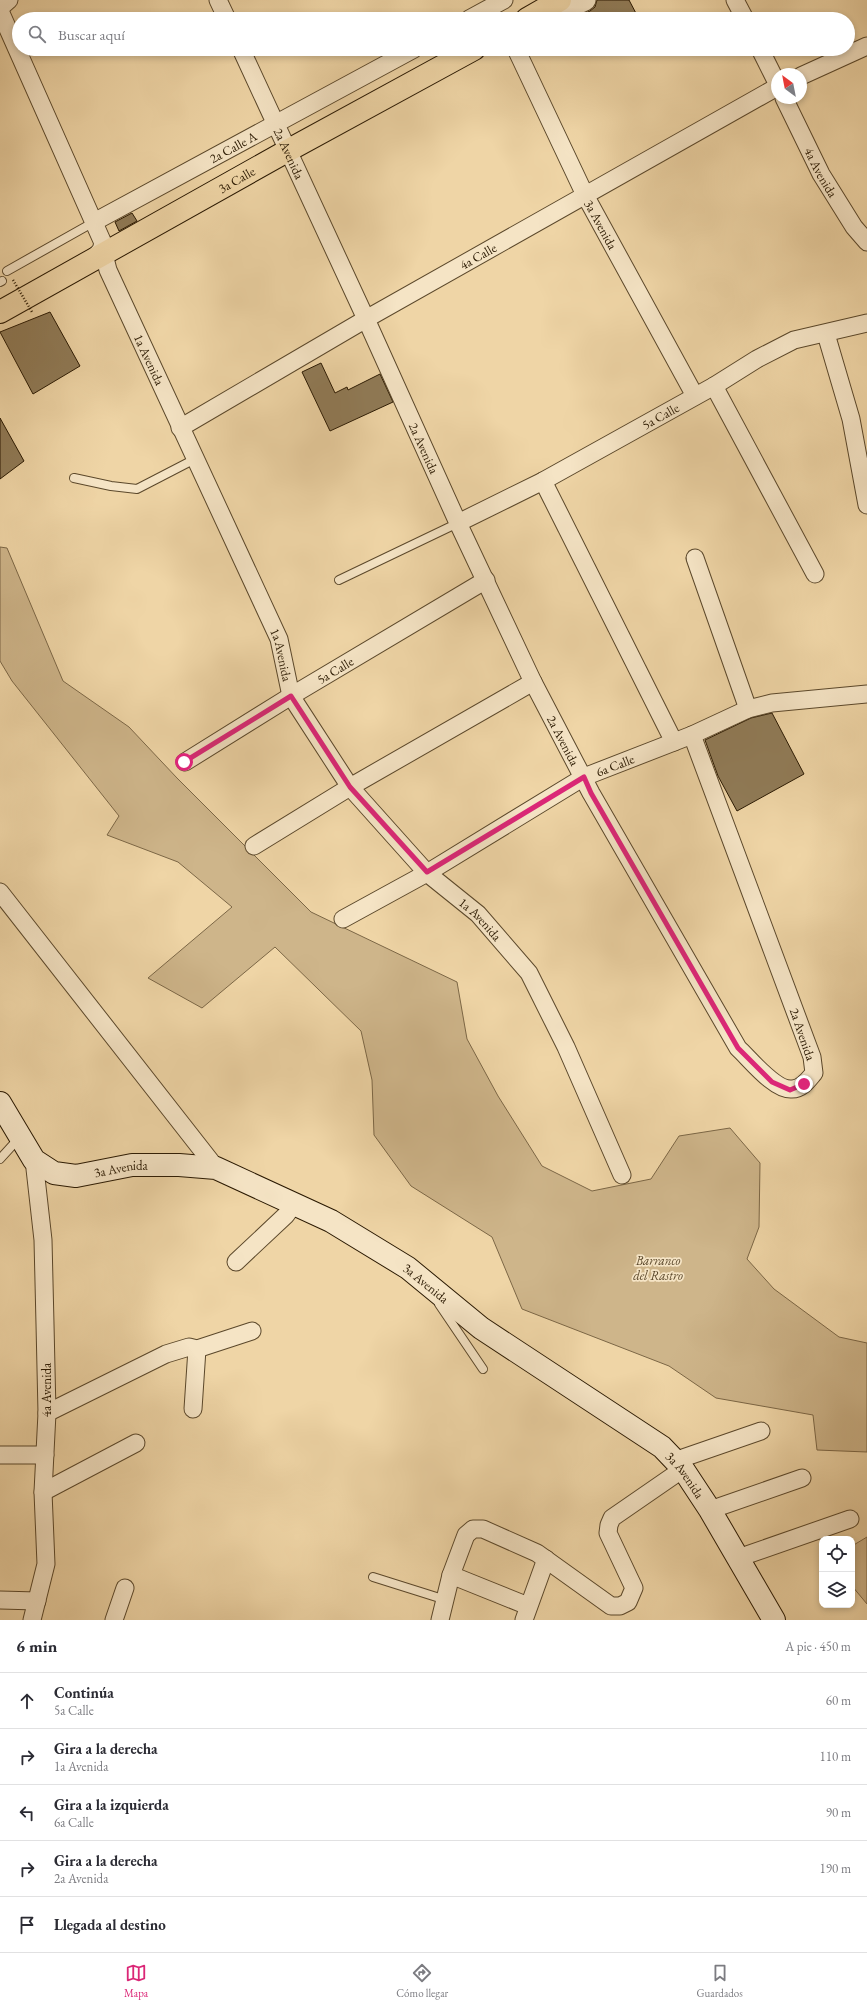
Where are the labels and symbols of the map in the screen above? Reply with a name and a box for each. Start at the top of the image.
north arrow [771,68,807,104]
street label: 2a Avenida [270,125,308,183]
street label: 2a Calle A [207,127,261,167]
street label: 4a Avenida [800,145,842,201]
street label: 3a Calle [215,163,258,197]
street label: 3a Avenida [580,197,622,253]
street label: 4a Calle [457,239,500,273]
street label: 1a Avenida [130,331,168,389]
street label: 5a Calle [639,399,682,433]
street label: 2a Avenida [405,420,443,477]
street label: 1a Avenida [266,625,296,684]
street label: 5a Calle [314,653,357,688]
street label: 2a Avenida [543,713,584,769]
street label: 6a Calle [594,750,637,781]
route start [175,753,193,771]
street label: 1a Avenida [455,894,506,945]
street label: 2a Avenida [786,1006,820,1063]
route end [795,1075,813,1093]
street label: 3a Avenida [92,1157,149,1181]
park label: Barranco del Rastro [633,1252,683,1284]
street label: 3a Avenida [400,1259,453,1308]
street label: 4a Avenida [38,1362,55,1417]
street label: 3a Avenida [662,1448,708,1502]

